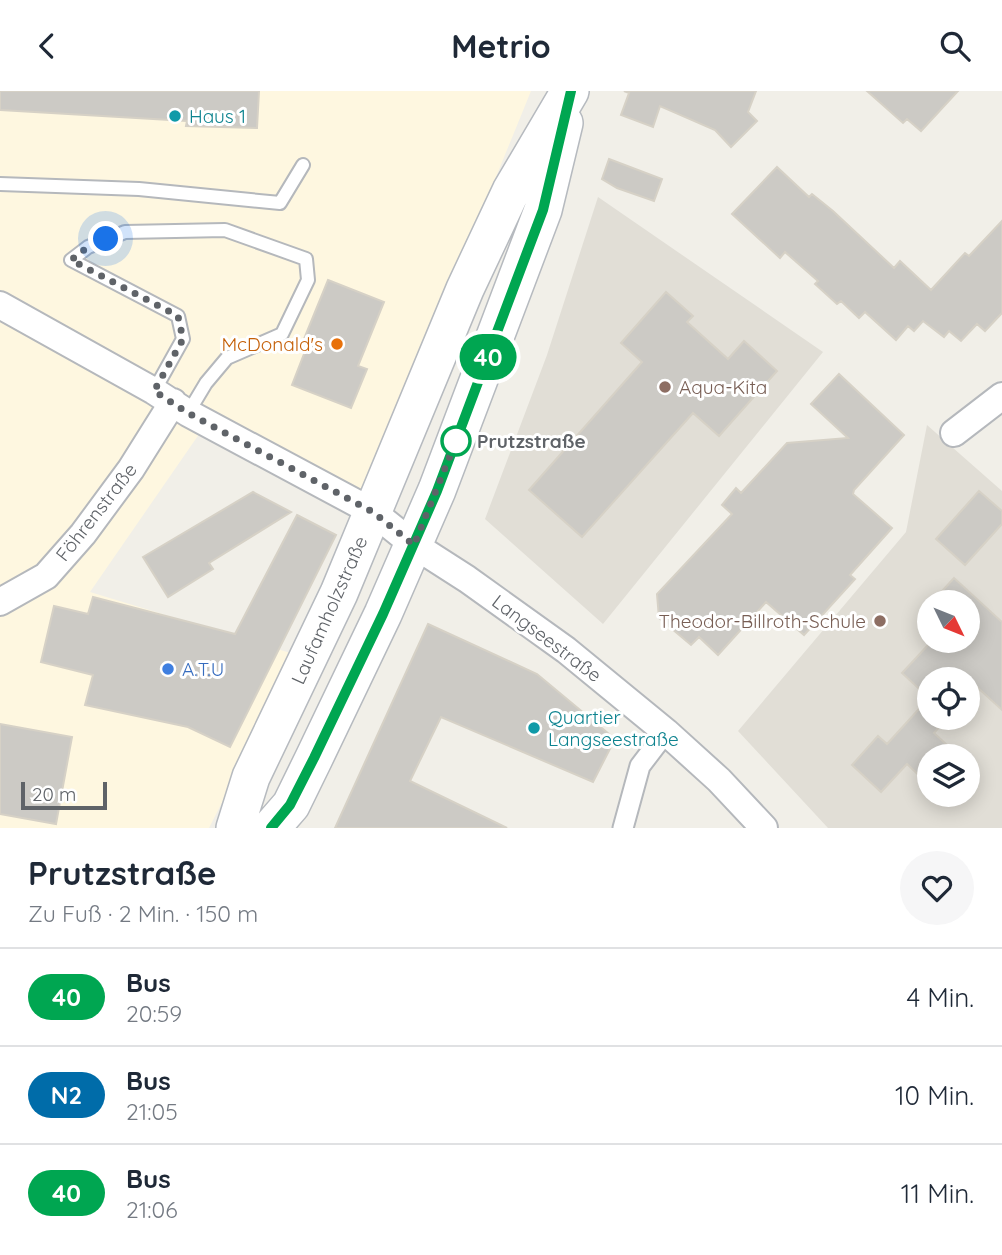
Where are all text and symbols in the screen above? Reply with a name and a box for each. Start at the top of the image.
text: Metrio [451,26,551,66]
icon: back [28,27,66,65]
icon: search [936,27,974,65]
place label: Haus 1 [189,104,246,128]
marker: Haus 1 [167,108,183,124]
your location [88,221,123,256]
place label: McDonald's [221,332,323,356]
line badge: 40 [456,334,520,380]
marker: McDonald's [329,336,345,352]
text: 40 [474,342,502,372]
place label: Aqua-Kita [679,375,767,399]
marker: Aqua-Kita [657,379,673,395]
marker: Prutzstraße [441,426,471,456]
place label: Prutzstraße [477,429,586,453]
street label: Föhrenstraße [50,458,142,566]
street label: Laufamholzstraße [286,532,372,688]
street label: Langseestraße [488,589,606,687]
north arrow [917,590,980,653]
map controls [917,590,980,807]
place label: Theodor-Billroth-Schule [659,609,866,633]
marker: Theodor-Billroth-Schule [872,613,888,629]
place label: A.T.U [182,657,224,681]
marker: A.T.U [160,661,176,677]
button: locate [917,667,980,730]
place label: Quartier Langseestraße [548,705,679,751]
marker: Quartier Langseestraße [526,720,542,736]
button: layers [917,744,980,807]
scale bar [21,779,107,811]
text: 20 m [32,782,76,806]
button: heart [900,851,974,925]
text: Prutzstraße [28,852,217,893]
text: Zu Fuß · 2 Min. · 150 m [28,899,258,928]
text: Bus [126,966,171,999]
text: 4 Min. [906,981,974,1014]
text: 40 [52,982,81,1012]
text: 20:59 [126,999,182,1028]
text: Bus [126,1064,171,1097]
text: 10 Min. [895,1079,974,1112]
text: N2 [51,1080,82,1110]
text: 21:05 [126,1097,178,1126]
text: Bus [126,1162,171,1195]
text: 11 Min. [901,1177,974,1210]
text: 40 [52,1178,81,1208]
text: 21:06 [126,1195,178,1224]

